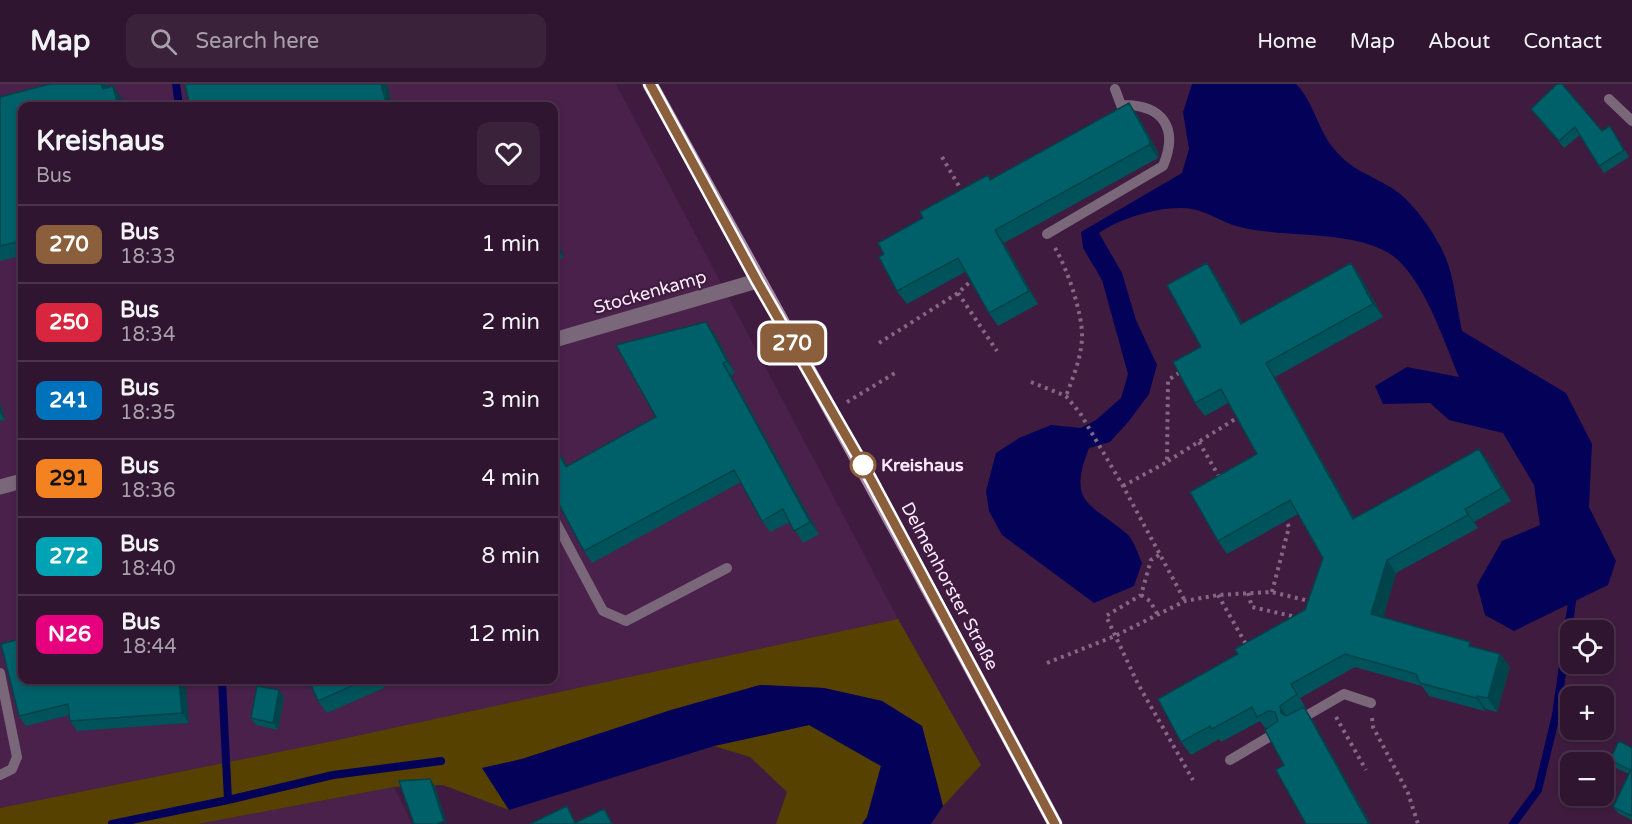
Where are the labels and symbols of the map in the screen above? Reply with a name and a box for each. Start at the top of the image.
street label: Stockenkamp [591,265,709,319]
line badge: 270 [758,324,826,362]
marker: Kreishaus [850,452,876,478]
place label: Kreishaus [881,454,964,476]
street label: Delmenhorster Straße [896,498,1004,674]

